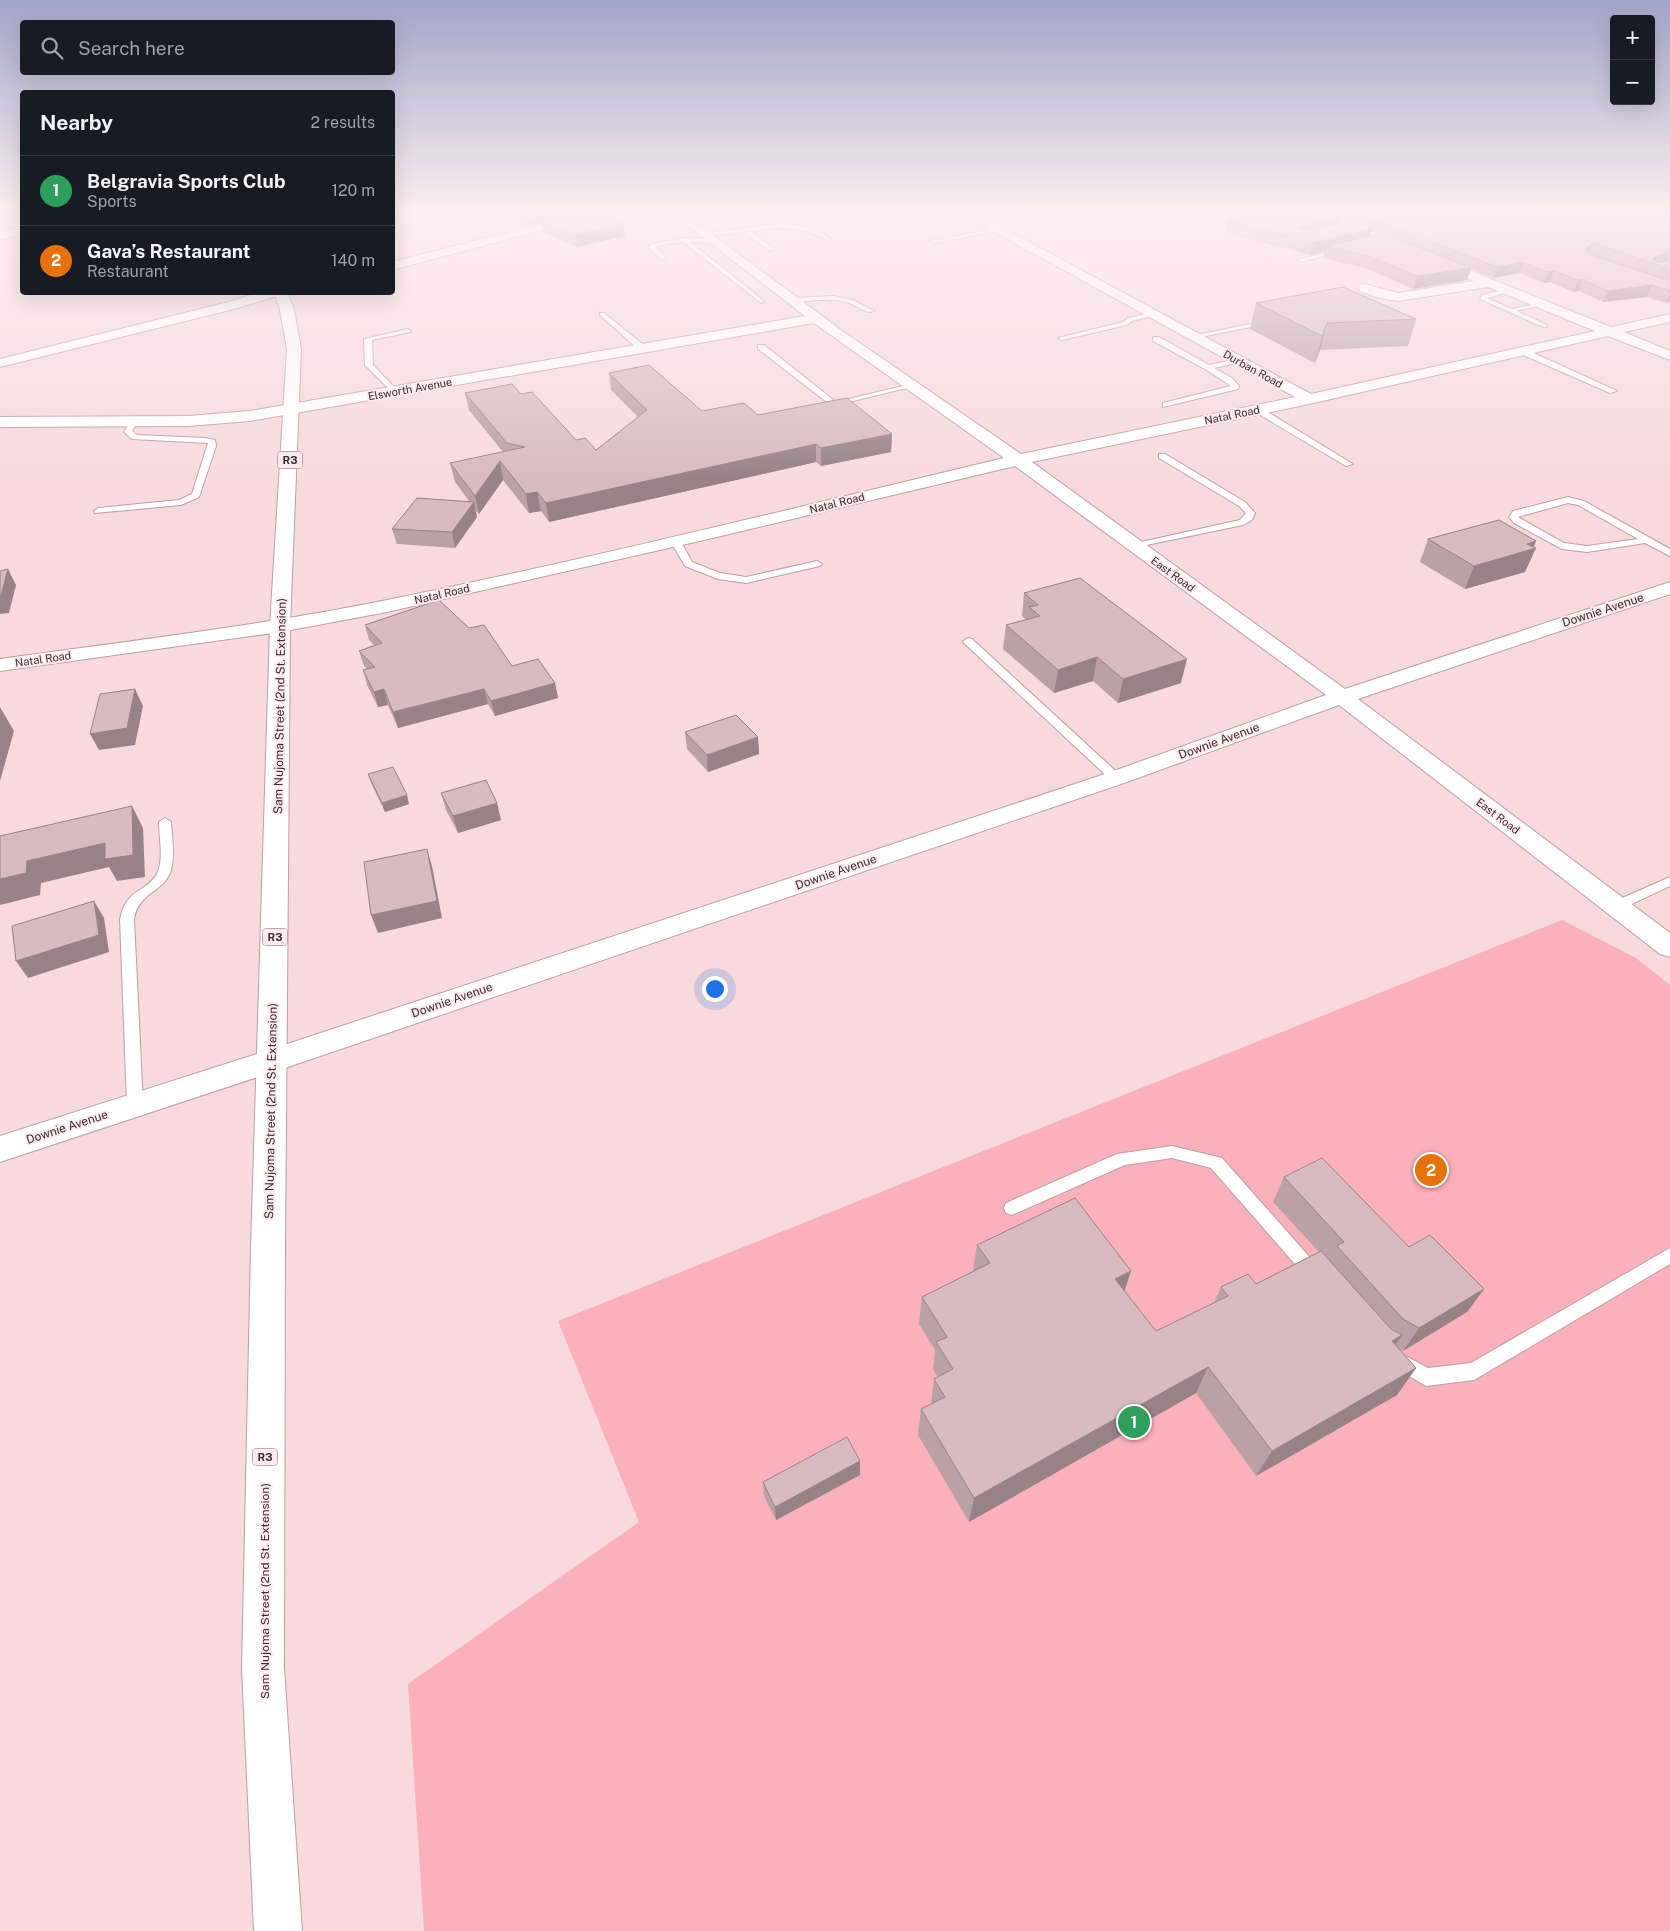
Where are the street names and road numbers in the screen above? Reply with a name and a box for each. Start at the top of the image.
street label: Durban Road [1221,348,1285,390]
street label: Elsworth Avenue [367,376,453,402]
street label: Natal Road [1203,403,1261,427]
road number: R3 [278,452,302,468]
street label: Natal Road [808,490,866,516]
street label: East Road [1149,554,1197,594]
street label: Natal Road [413,582,471,606]
street label: Downie Avenue [1560,590,1646,630]
street label: Sam Nujoma Street (2nd St. Extension) [271,598,289,814]
street label: Natal Road [14,649,72,669]
street label: Downie Avenue [1177,720,1262,762]
street label: East Road [1474,796,1522,836]
street label: Downie Avenue [793,851,879,892]
road number: R3 [262,929,288,946]
street label: Downie Avenue [409,979,495,1020]
street label: Sam Nujoma Street (2nd St. Extension) [262,1003,280,1219]
street label: Downie Avenue [24,1107,110,1147]
road number: R3 [252,1448,278,1465]
street label: Sam Nujoma Street (2nd St. Extension) [258,1483,272,1699]

